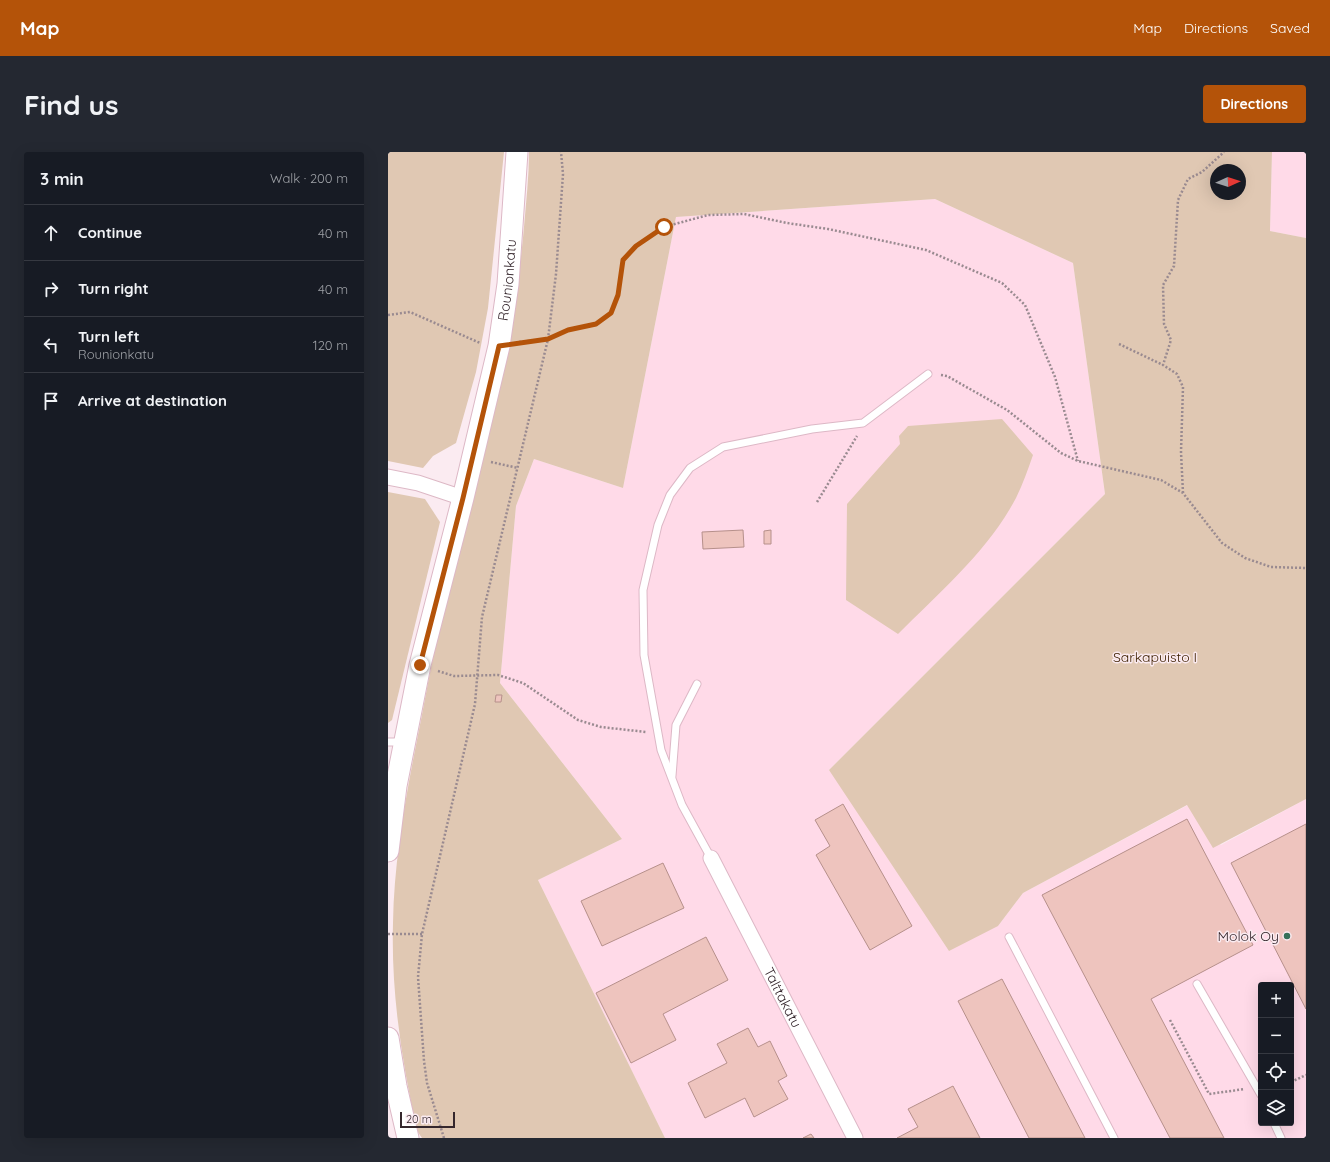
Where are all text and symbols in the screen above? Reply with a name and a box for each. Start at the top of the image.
text: Map [20,16,59,40]
text: Map [1133,19,1162,37]
text: Directions [1184,19,1248,37]
text: Saved [1270,19,1310,37]
button: Directions [1203,85,1306,123]
text: Find us [24,87,118,122]
north arrow [1210,164,1246,200]
text: 3 min [40,168,84,189]
text: Walk · 200 m [270,170,348,186]
route start [655,218,673,236]
icon: ahead [40,222,62,244]
text: Continue [78,223,142,242]
text: 40 m [318,225,348,241]
street label: Rounionkatu [494,239,520,322]
icon: right [40,278,62,300]
text: Turn right [78,279,149,298]
text: 40 m [318,281,348,297]
text: Turn left [78,327,140,346]
icon: left [40,334,62,356]
text: 120 m [313,337,348,353]
text: Rounionkatu [78,346,154,362]
icon: arrive [40,390,62,412]
text: Arrive at destination [78,391,227,410]
park label: Sarkapuisto I [1113,648,1197,666]
route end [411,656,429,674]
place label: Molok Oy [1217,927,1279,945]
marker: Molok Oy [1282,931,1292,941]
street label: Talttakatu [760,964,806,1031]
map controls [1258,982,1294,1126]
button: + [1258,982,1294,1018]
button: − [1258,1018,1294,1054]
button: locate [1258,1054,1294,1090]
button: layers [1258,1090,1294,1126]
scale bar [400,1110,455,1129]
text: 20 m [406,1112,432,1126]

